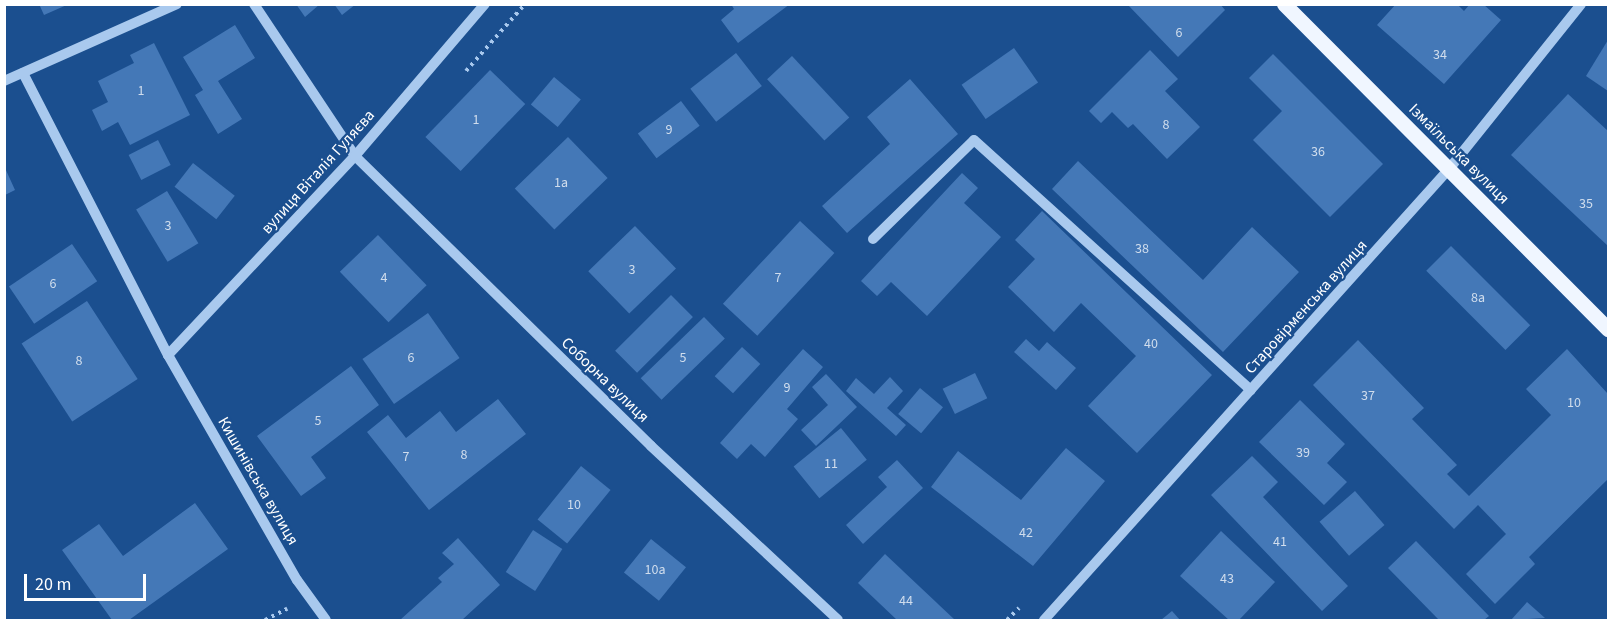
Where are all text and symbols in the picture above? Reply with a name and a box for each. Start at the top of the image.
house number: 6 [1176,25,1182,41]
house number: 34 [1433,47,1447,63]
house number: 1 [138,83,144,99]
street label: Ізмаїльська вулиця [1405,100,1513,208]
street label: вулиця Віталія Гуляєва [257,106,379,238]
house number: 1 [473,112,479,128]
house number: 8 [1163,117,1169,133]
house number: 9 [666,122,672,138]
house number: 36 [1311,144,1325,160]
house number: 1а [554,175,568,191]
house number: 35 [1579,196,1593,212]
house number: 3 [165,218,171,234]
street label: Старовірменська вулиця [1241,236,1371,378]
house number: 38 [1135,241,1149,257]
house number: 3 [629,262,635,278]
house number: 4 [381,270,387,286]
house number: 7 [775,270,781,286]
house number: 6 [50,276,56,292]
house number: 8а [1471,290,1485,306]
street label: Соборна вулиця [557,333,653,427]
house number: 40 [1144,336,1158,352]
house number: 6 [408,350,414,366]
house number: 5 [680,350,686,366]
house number: 8 [76,353,82,369]
house number: 9 [784,380,790,396]
house number: 37 [1361,388,1375,404]
house number: 10 [1567,395,1581,411]
house number: 5 [315,413,321,429]
street label: Кишинівська вулиця [214,414,302,548]
house number: 39 [1296,445,1310,461]
house number: 8 [461,447,467,463]
house number: 7 [403,449,409,465]
house number: 11 [824,456,838,472]
house number: 10 [567,497,581,513]
house number: 42 [1019,525,1033,541]
house number: 41 [1273,534,1287,550]
scale bar [27,562,148,600]
house number: 10а [645,562,665,578]
house number: 43 [1220,571,1234,587]
text: 20 m [35,572,71,597]
house number: 44 [899,593,913,609]

